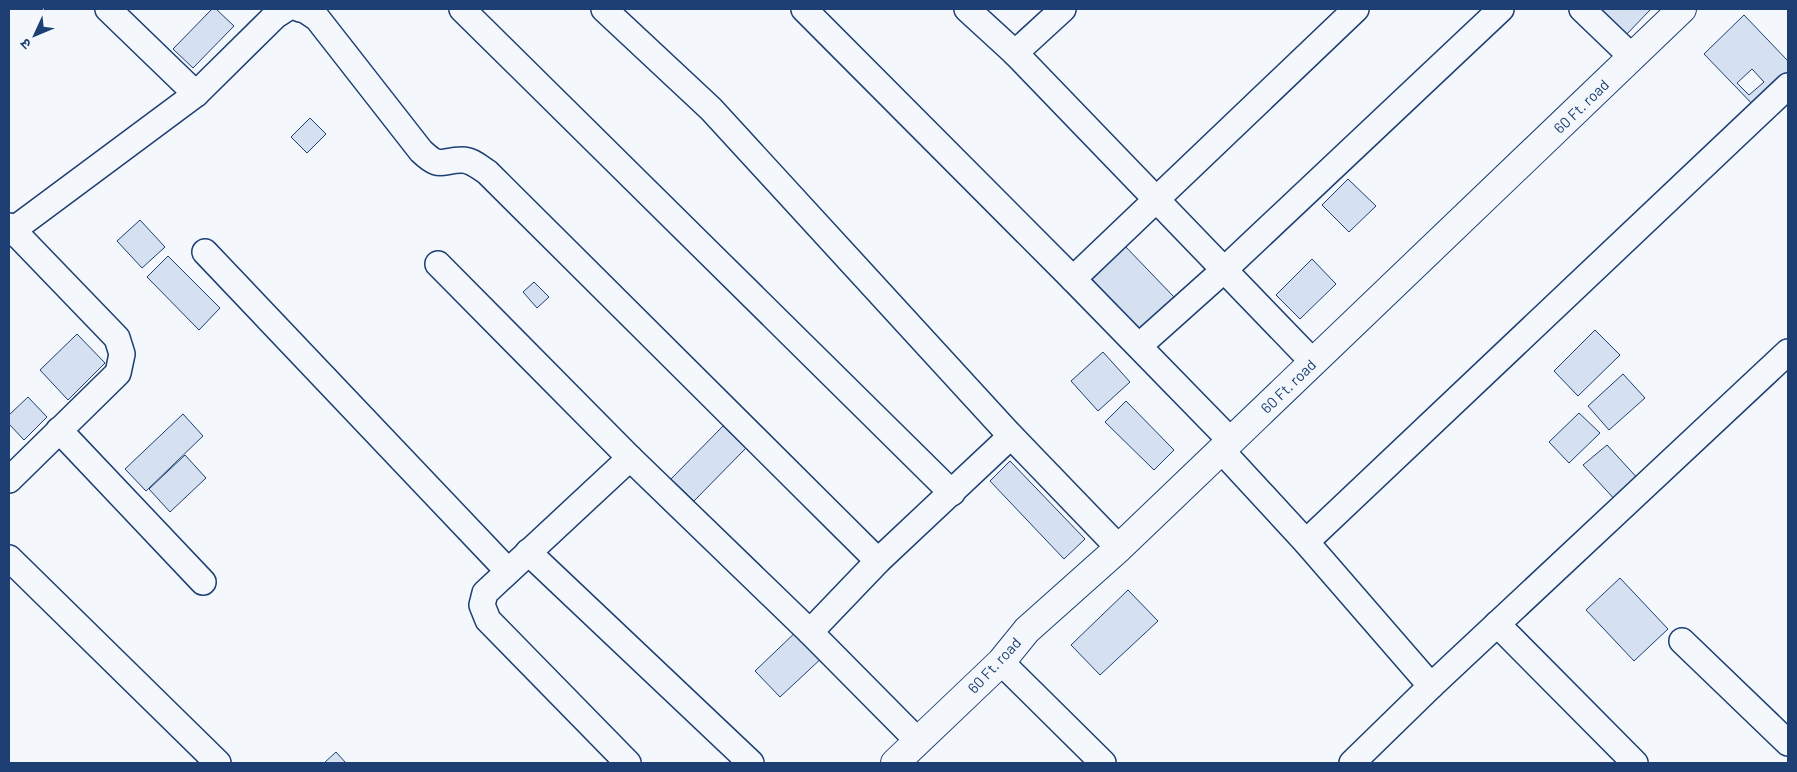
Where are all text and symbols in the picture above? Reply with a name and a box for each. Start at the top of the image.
north arrow [10,10,60,60]
text: उ [16,35,34,53]
street label: 60 Ft. road [1550,75,1612,137]
street label: 60 Ft. road [1257,355,1319,417]
street label: 60 Ft. road [964,633,1024,697]

